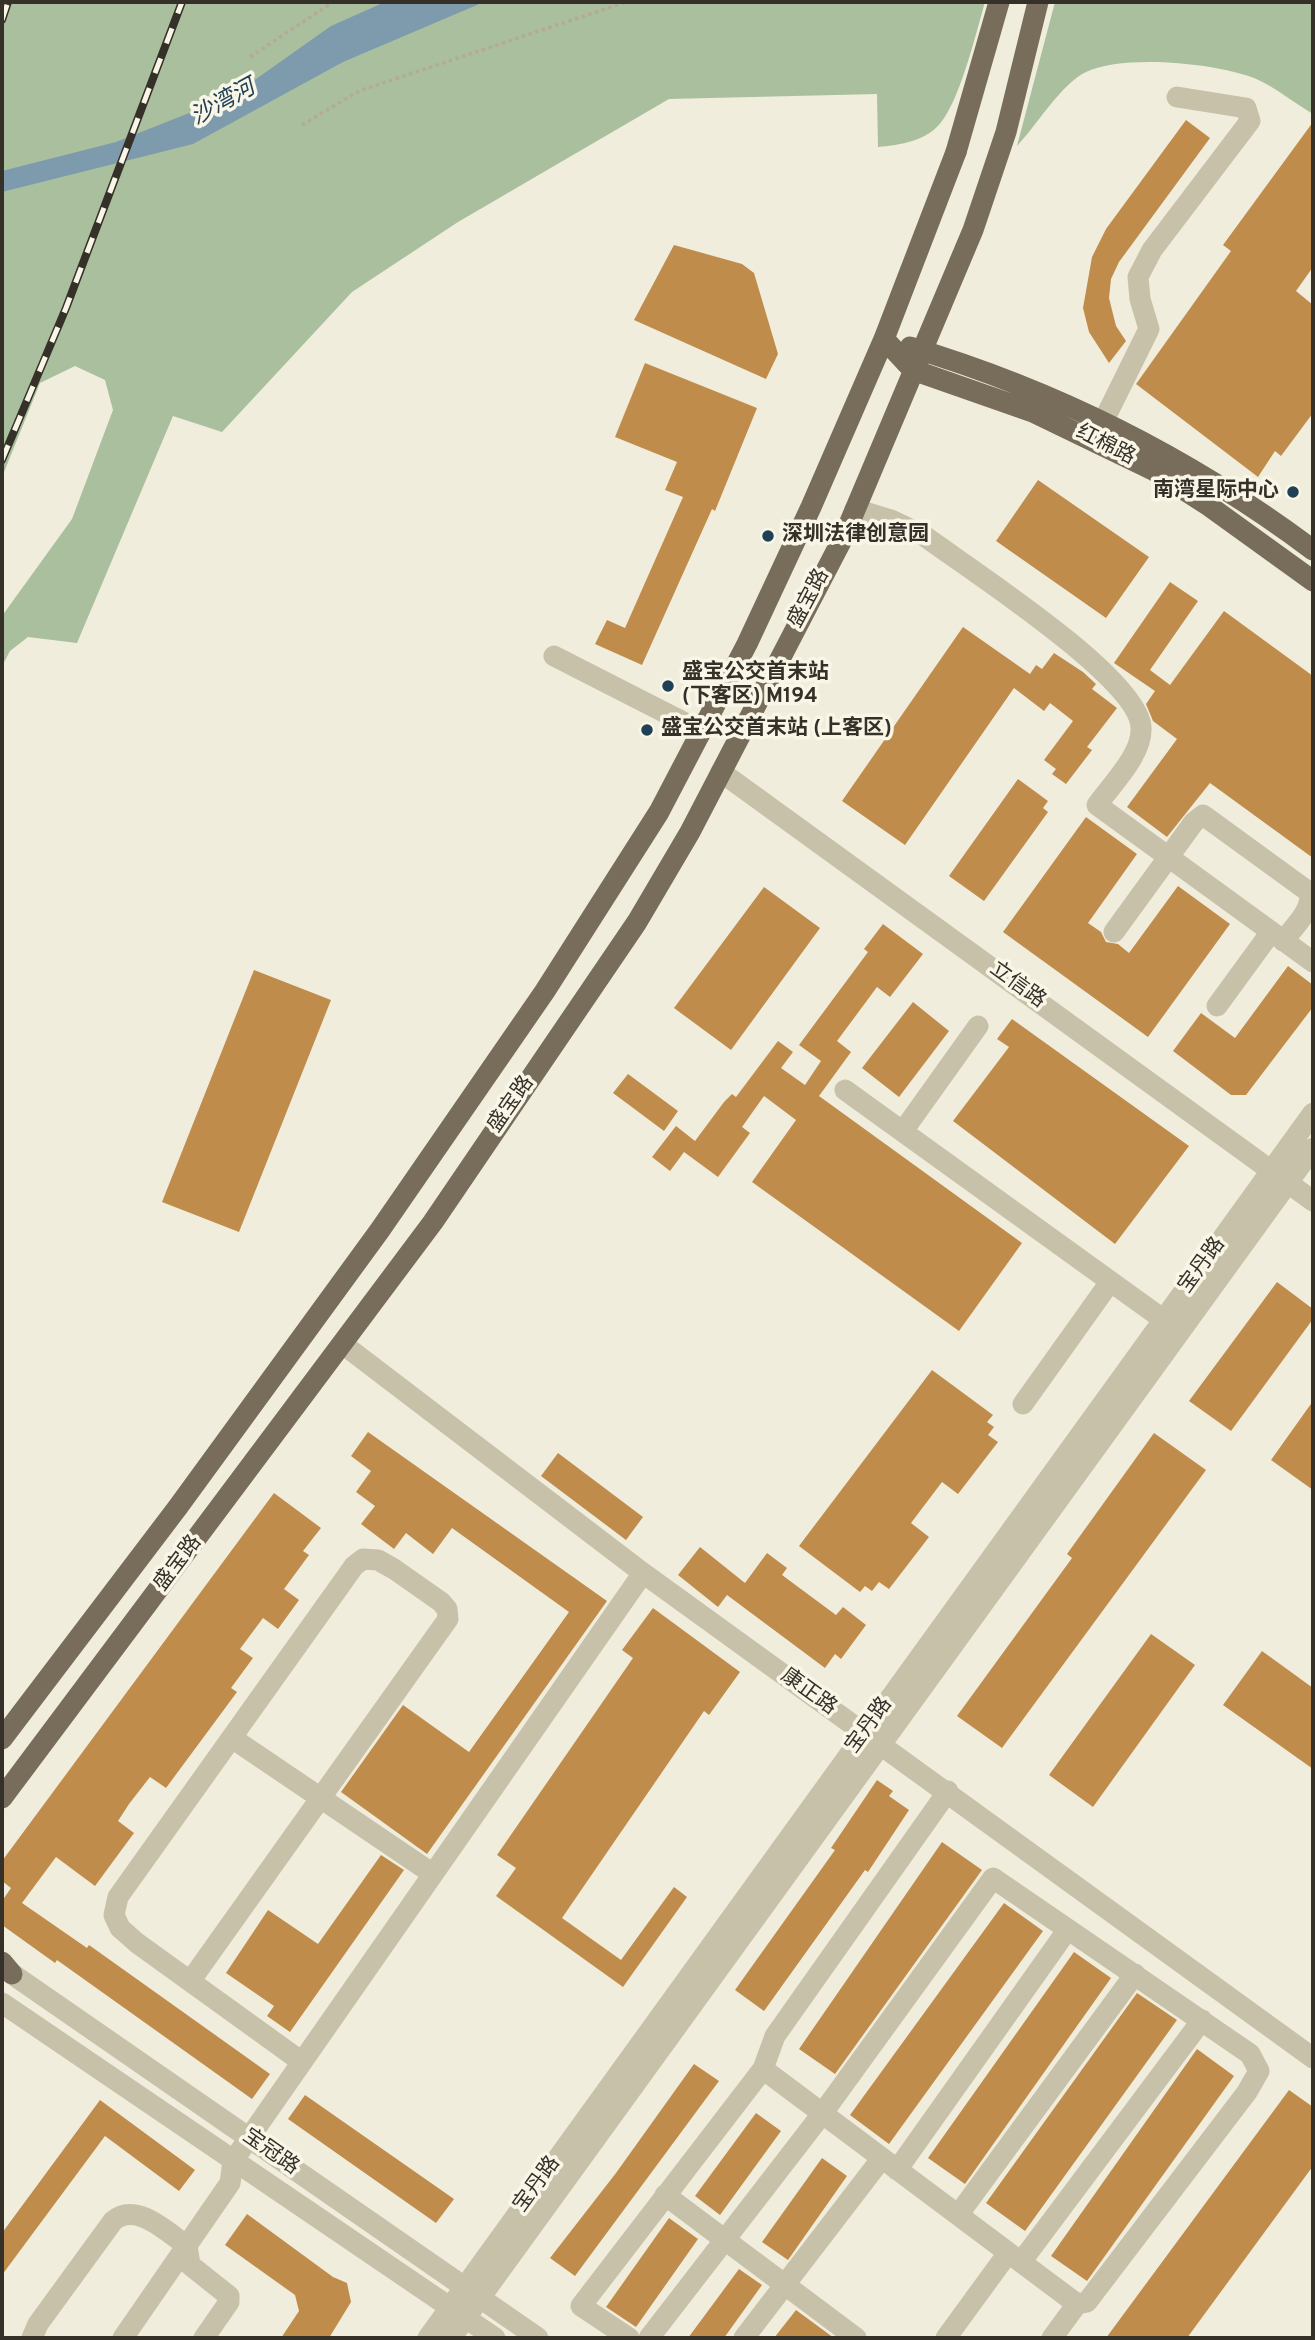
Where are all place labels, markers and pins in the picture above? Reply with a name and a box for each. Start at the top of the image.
place label: 南湾星际中心 [1153,479,1279,505]
marker: 南湾星际中心 [1285,484,1301,500]
place label: 深圳法律创意园 [782,523,929,549]
marker: 深圳法律创意园 [760,528,776,544]
place label: 盛宝公交首末站 (下客区) M194 [682,661,829,711]
marker: 盛宝公交首末站 (下客区) M194 [660,678,676,694]
place label: 盛宝公交首末站 (上客区) [661,717,892,743]
marker: 盛宝公交首末站 (上客区) [639,722,655,738]

